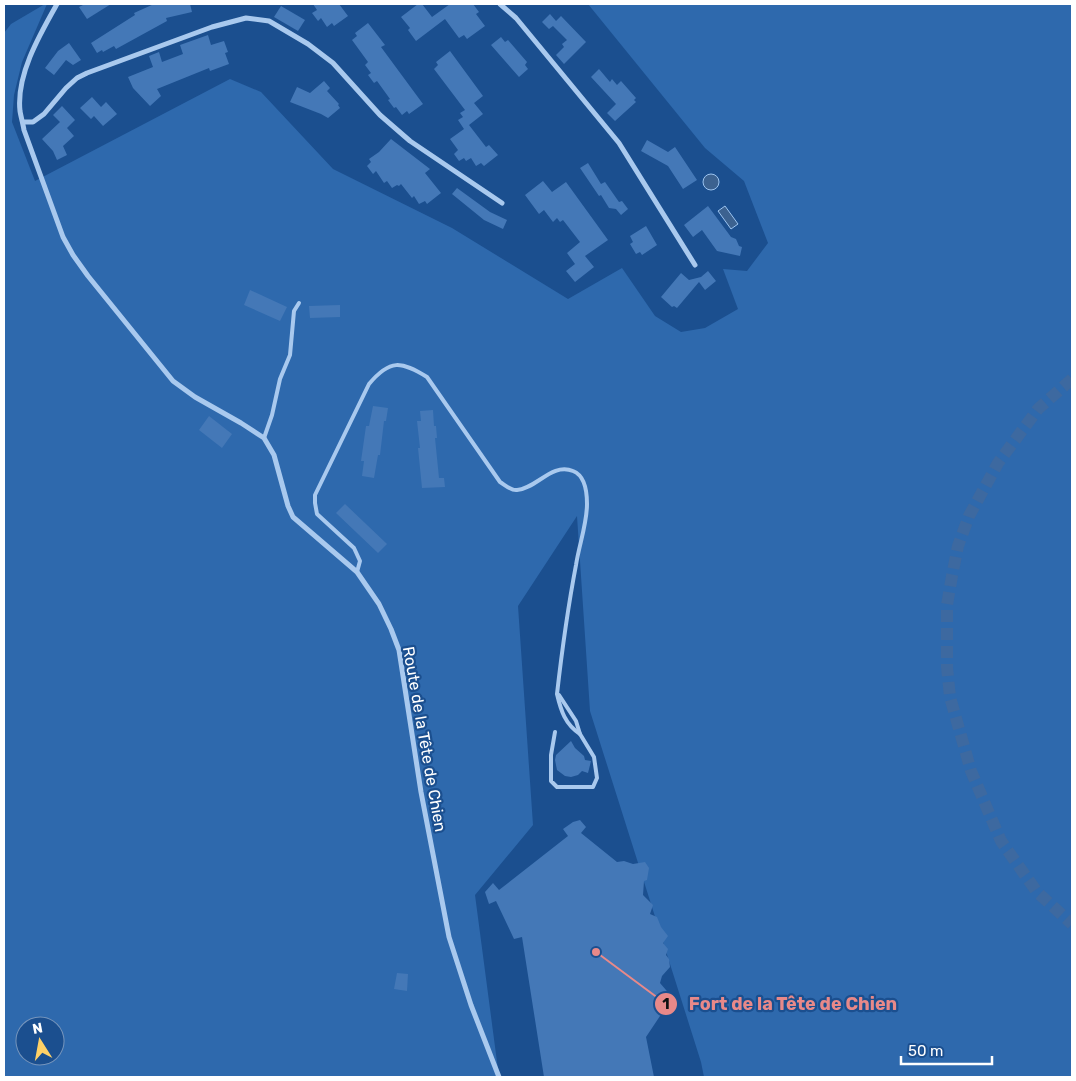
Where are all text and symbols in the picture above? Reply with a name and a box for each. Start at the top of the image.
street label: Route de la Tête de Chien [399,645,450,833]
callout: Fort de la Tête de Chien [654,987,907,1020]
text: Fort de la Tête de Chien [689,993,897,1015]
text: 1 [662,995,670,1013]
north arrow [15,1016,65,1066]
text: N [31,1019,44,1038]
scale bar [901,1034,992,1066]
text: 50 m [908,1042,943,1060]

